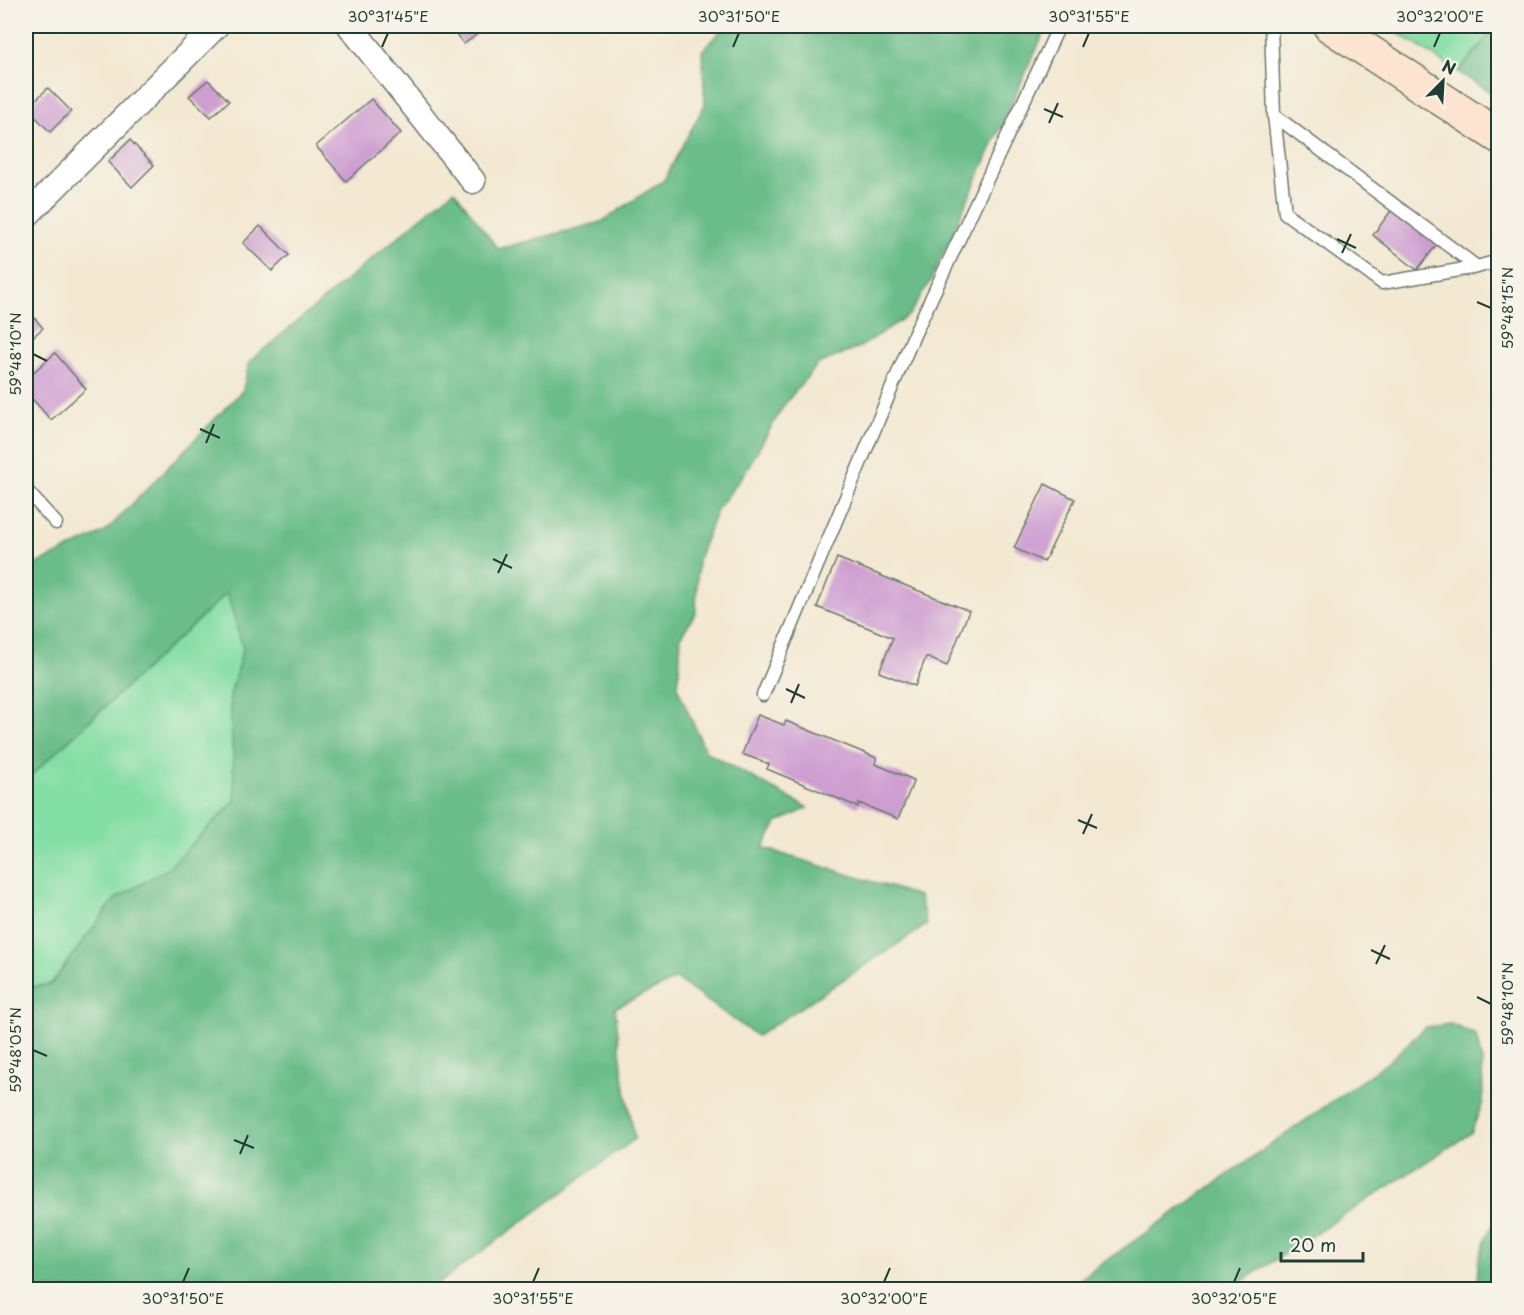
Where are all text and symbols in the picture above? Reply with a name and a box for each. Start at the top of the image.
text: 30°31'45"E [347,4,429,27]
text: 30°31'50"E [698,4,780,27]
text: 30°31'55"E [1048,4,1130,27]
text: 30°32'00"E [1396,4,1484,27]
north arrow [1413,51,1473,111]
text: N [1439,53,1460,80]
text: 59°48'15"N [1495,267,1518,349]
text: 59°48'10"N [3,312,26,396]
text: 59°48'10"N [1495,962,1518,1046]
text: 59°48'05"N [3,1007,26,1093]
scale bar [1281,1225,1364,1263]
text: 20 m [1290,1231,1336,1258]
text: 30°31'50"E [142,1286,224,1309]
text: 30°31'55"E [492,1286,574,1309]
text: 30°32'00"E [840,1286,928,1309]
text: 30°32'05"E [1191,1286,1277,1309]

